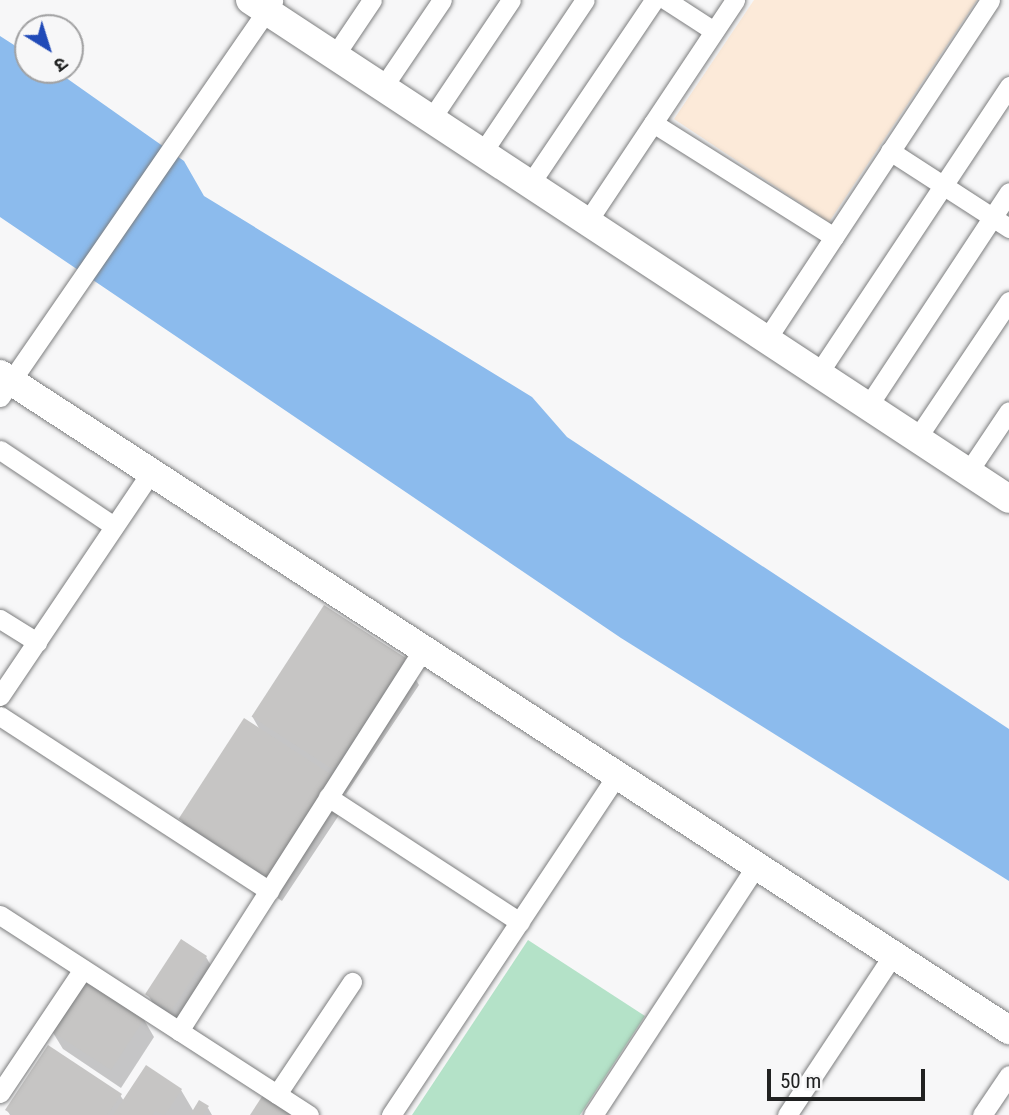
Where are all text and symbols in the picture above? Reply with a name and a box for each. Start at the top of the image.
north arrow [14,14,84,84]
text: उ [50,52,72,77]
scale bar [771,1056,928,1100]
text: 50 m [780,1069,821,1093]

